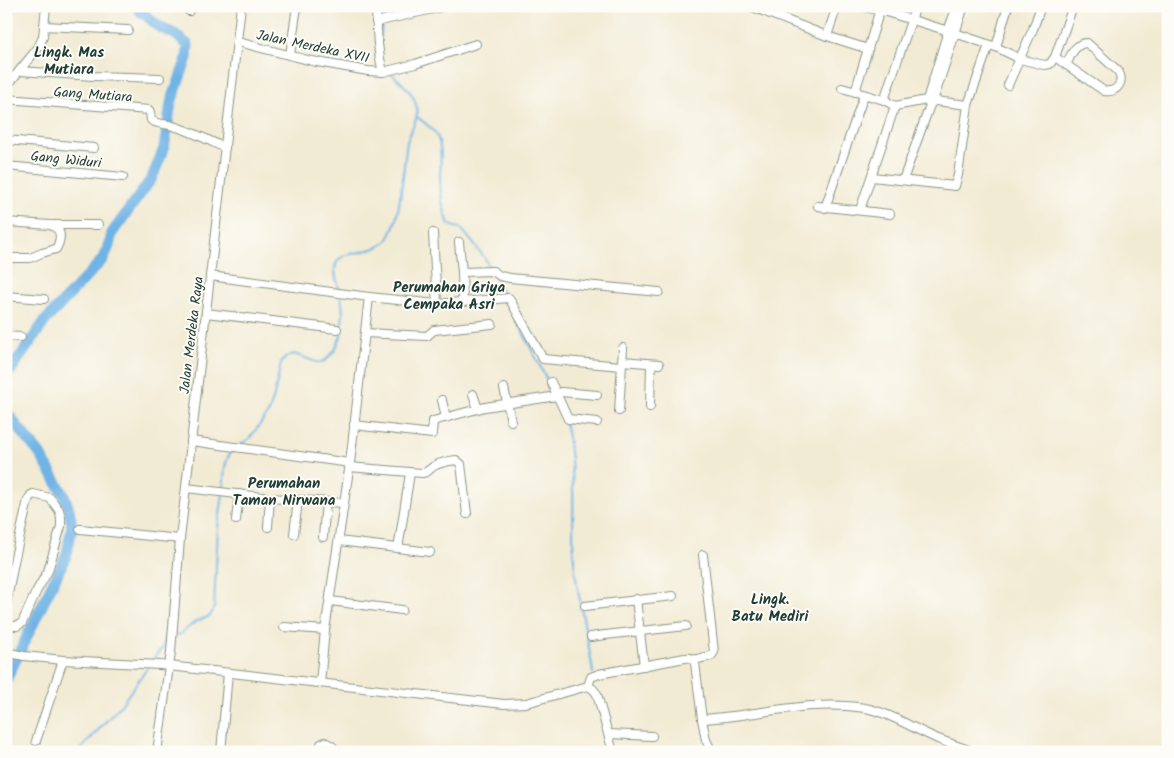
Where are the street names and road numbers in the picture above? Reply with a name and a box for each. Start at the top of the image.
street label: Jalan Merdeka XVII [254,24,371,70]
street label: Gang Mutiara [53,81,133,109]
street label: Gang Widuri [30,145,103,175]
street label: Jalan Merdeka Raya [174,275,210,395]

